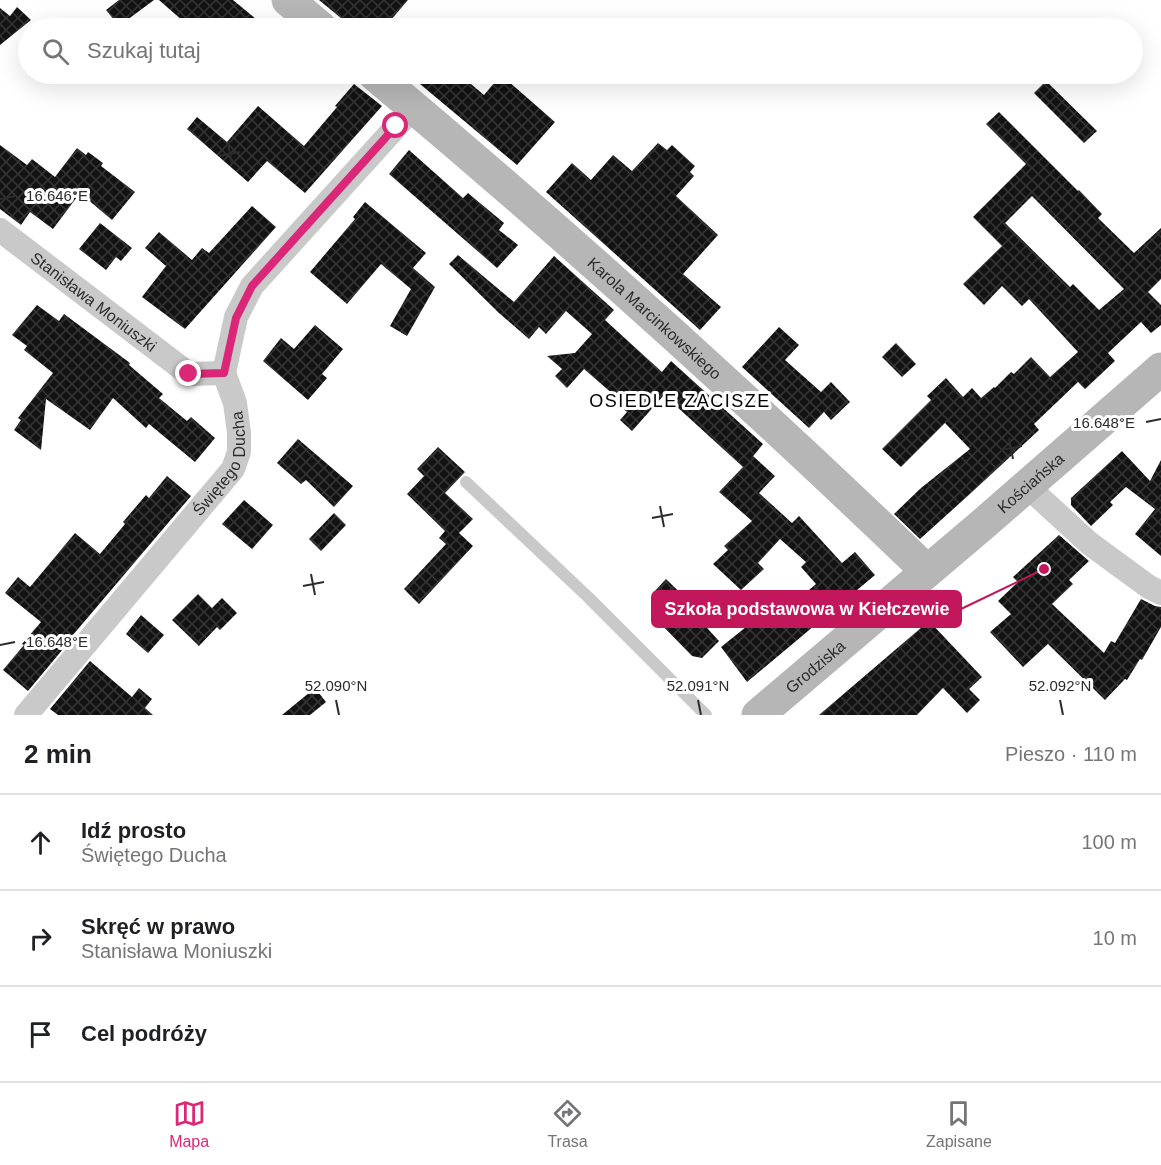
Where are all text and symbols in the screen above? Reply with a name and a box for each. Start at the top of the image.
search box [18,18,1143,84]
icon: search [39,35,72,68]
text: Szukaj tutaj [87,38,201,63]
route start [382,112,408,138]
text: 16.646°E [26,187,88,204]
street label: Stanisława Moniuszki [28,248,160,355]
street label: Karola Marcinkowskiego [585,254,725,382]
route end [175,360,201,386]
district label: OSIEDLE ZACISZE [589,391,771,411]
street label: Świętego Ducha [189,410,248,519]
text: 16.648°E [1073,414,1135,431]
street label: Kościańska [994,449,1067,516]
callout: Szkoła podstawowa w Kiełczewie [652,591,961,627]
text: Szkoła podstawowa w Kiełczewie [664,599,950,619]
text: 16.648°E [26,633,88,650]
street label: Grodziska [782,637,848,696]
text: 52.090°N [305,677,367,694]
text: 52.091°N [667,677,729,694]
text: 52.092°N [1029,677,1091,694]
text: 2 min [24,739,92,769]
text: Pieszo · 110 m [1005,743,1137,765]
text: Idź prosto [81,818,186,843]
icon: ahead [24,826,57,859]
text: 100 m [1081,831,1137,853]
text: Świętego Ducha [81,844,227,866]
text: Skręć w prawo [81,914,235,939]
icon: right [24,922,57,955]
text: 10 m [1093,927,1137,949]
text: Stanisława Moniuszki [81,940,272,962]
icon: arrive [24,1018,57,1051]
text: Cel podróży [81,1021,207,1046]
tab: Mapa [169,1097,209,1151]
tab: Trasa [547,1097,588,1151]
tab: Zapisane [926,1097,992,1151]

